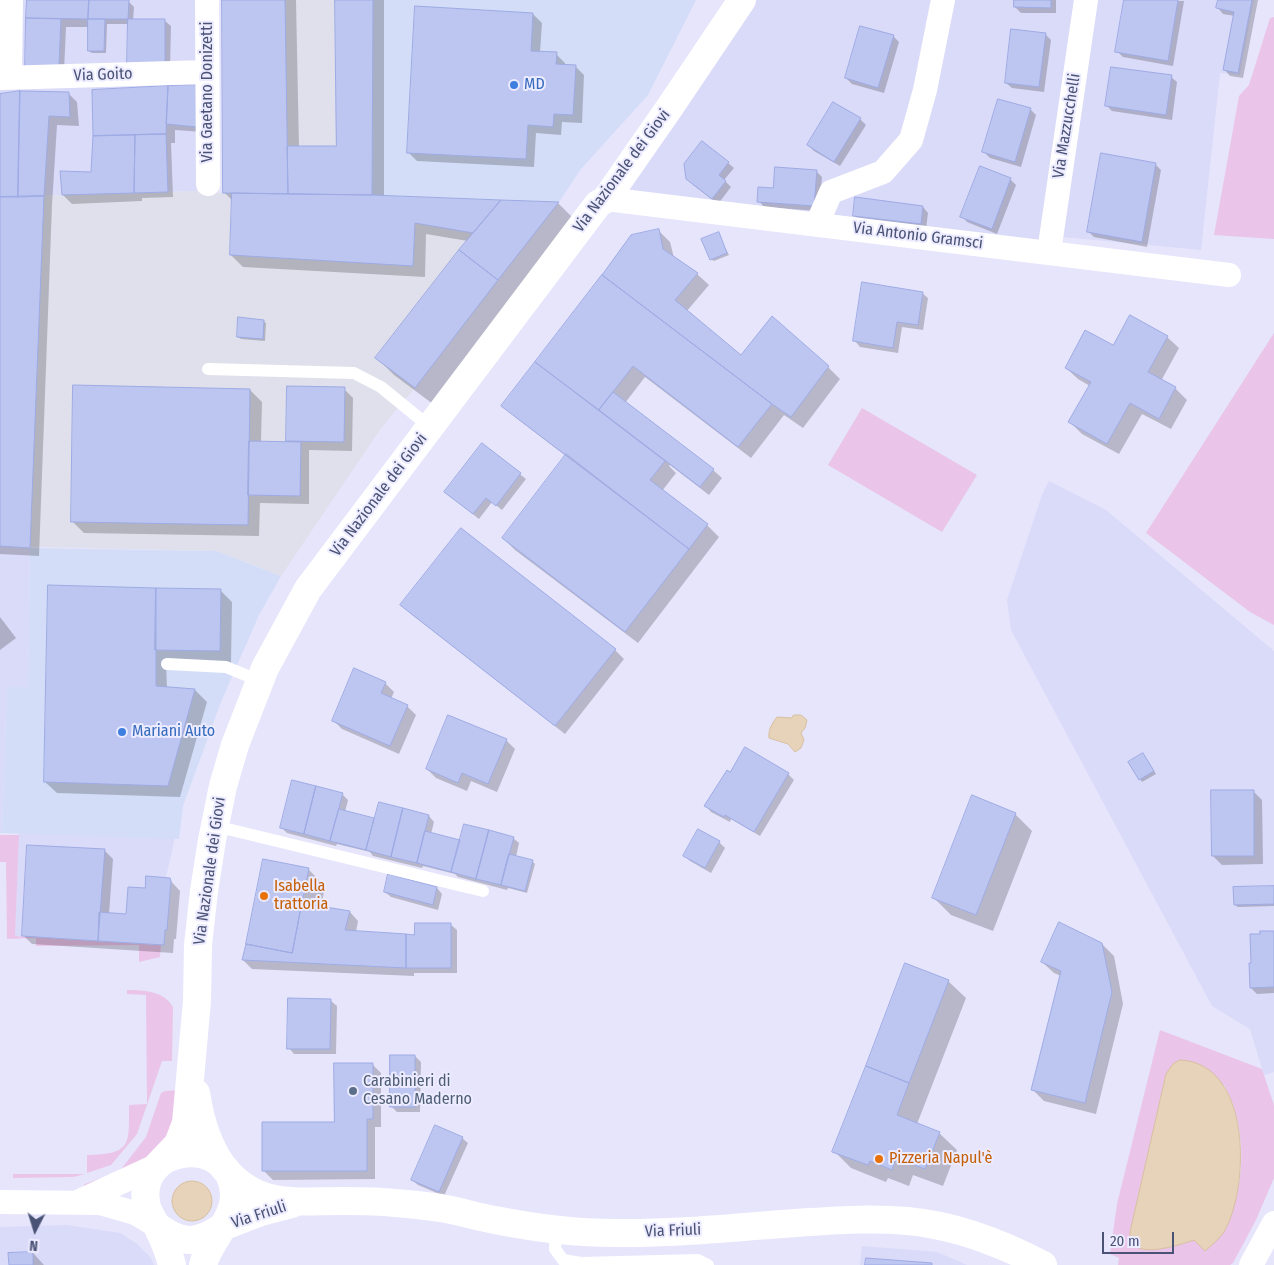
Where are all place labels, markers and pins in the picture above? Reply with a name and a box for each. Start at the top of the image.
place label: MD [524,75,545,95]
marker: MD [508,79,520,91]
place label: Mariani Auto [132,722,215,742]
marker: Mariani Auto [116,726,128,738]
place label: Isabella trattoria [274,877,328,915]
marker: Isabella trattoria [258,890,270,902]
place label: Carabinieri di Cesano Maderno [363,1072,472,1110]
marker: Carabinieri di Cesano Maderno [347,1085,359,1097]
place label: Pizzeria Napul'è [889,1149,992,1169]
marker: Pizzeria Napul'è [873,1153,885,1165]

